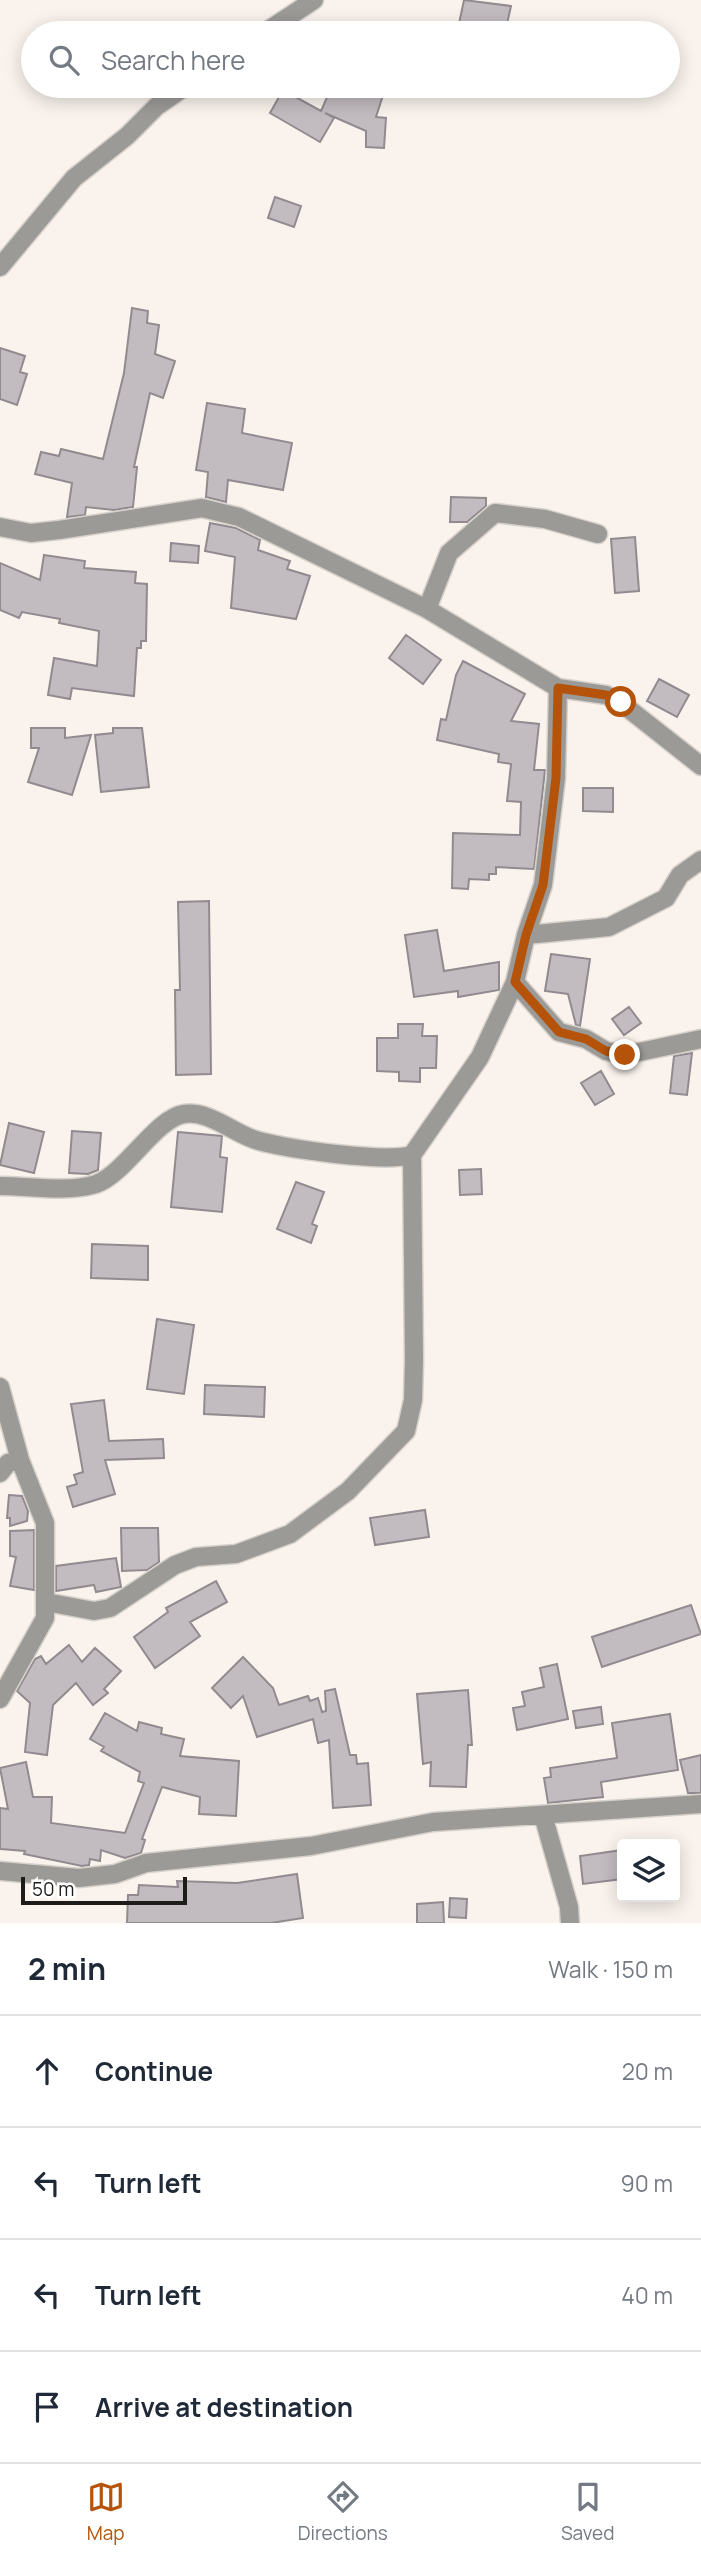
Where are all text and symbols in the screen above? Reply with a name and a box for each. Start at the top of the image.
search box [21,21,680,98]
icon: search [45,41,83,79]
text: Search here [101,42,246,78]
route start [605,686,636,717]
route end [609,1039,640,1070]
map controls [617,1839,680,1902]
button: layers [617,1839,680,1902]
scale bar [21,1874,187,1906]
text: 50 m [32,1876,74,1902]
text: 2 min [28,1948,106,1989]
text: Walk · 150 m [548,1953,673,1985]
icon: ahead [28,2052,66,2090]
text: Continue [95,2053,213,2089]
text: 20 m [622,2055,673,2087]
icon: left [28,2164,66,2202]
text: Turn left [95,2165,202,2201]
text: 90 m [621,2167,673,2199]
icon: left [28,2276,66,2314]
text: Turn left [95,2277,202,2313]
text: 40 m [621,2279,673,2311]
icon: arrive [28,2388,66,2426]
text: Arrive at destination [95,2389,353,2425]
tab: Map [87,2478,125,2546]
tab: Directions [298,2478,388,2546]
tab: Saved [561,2478,614,2546]

